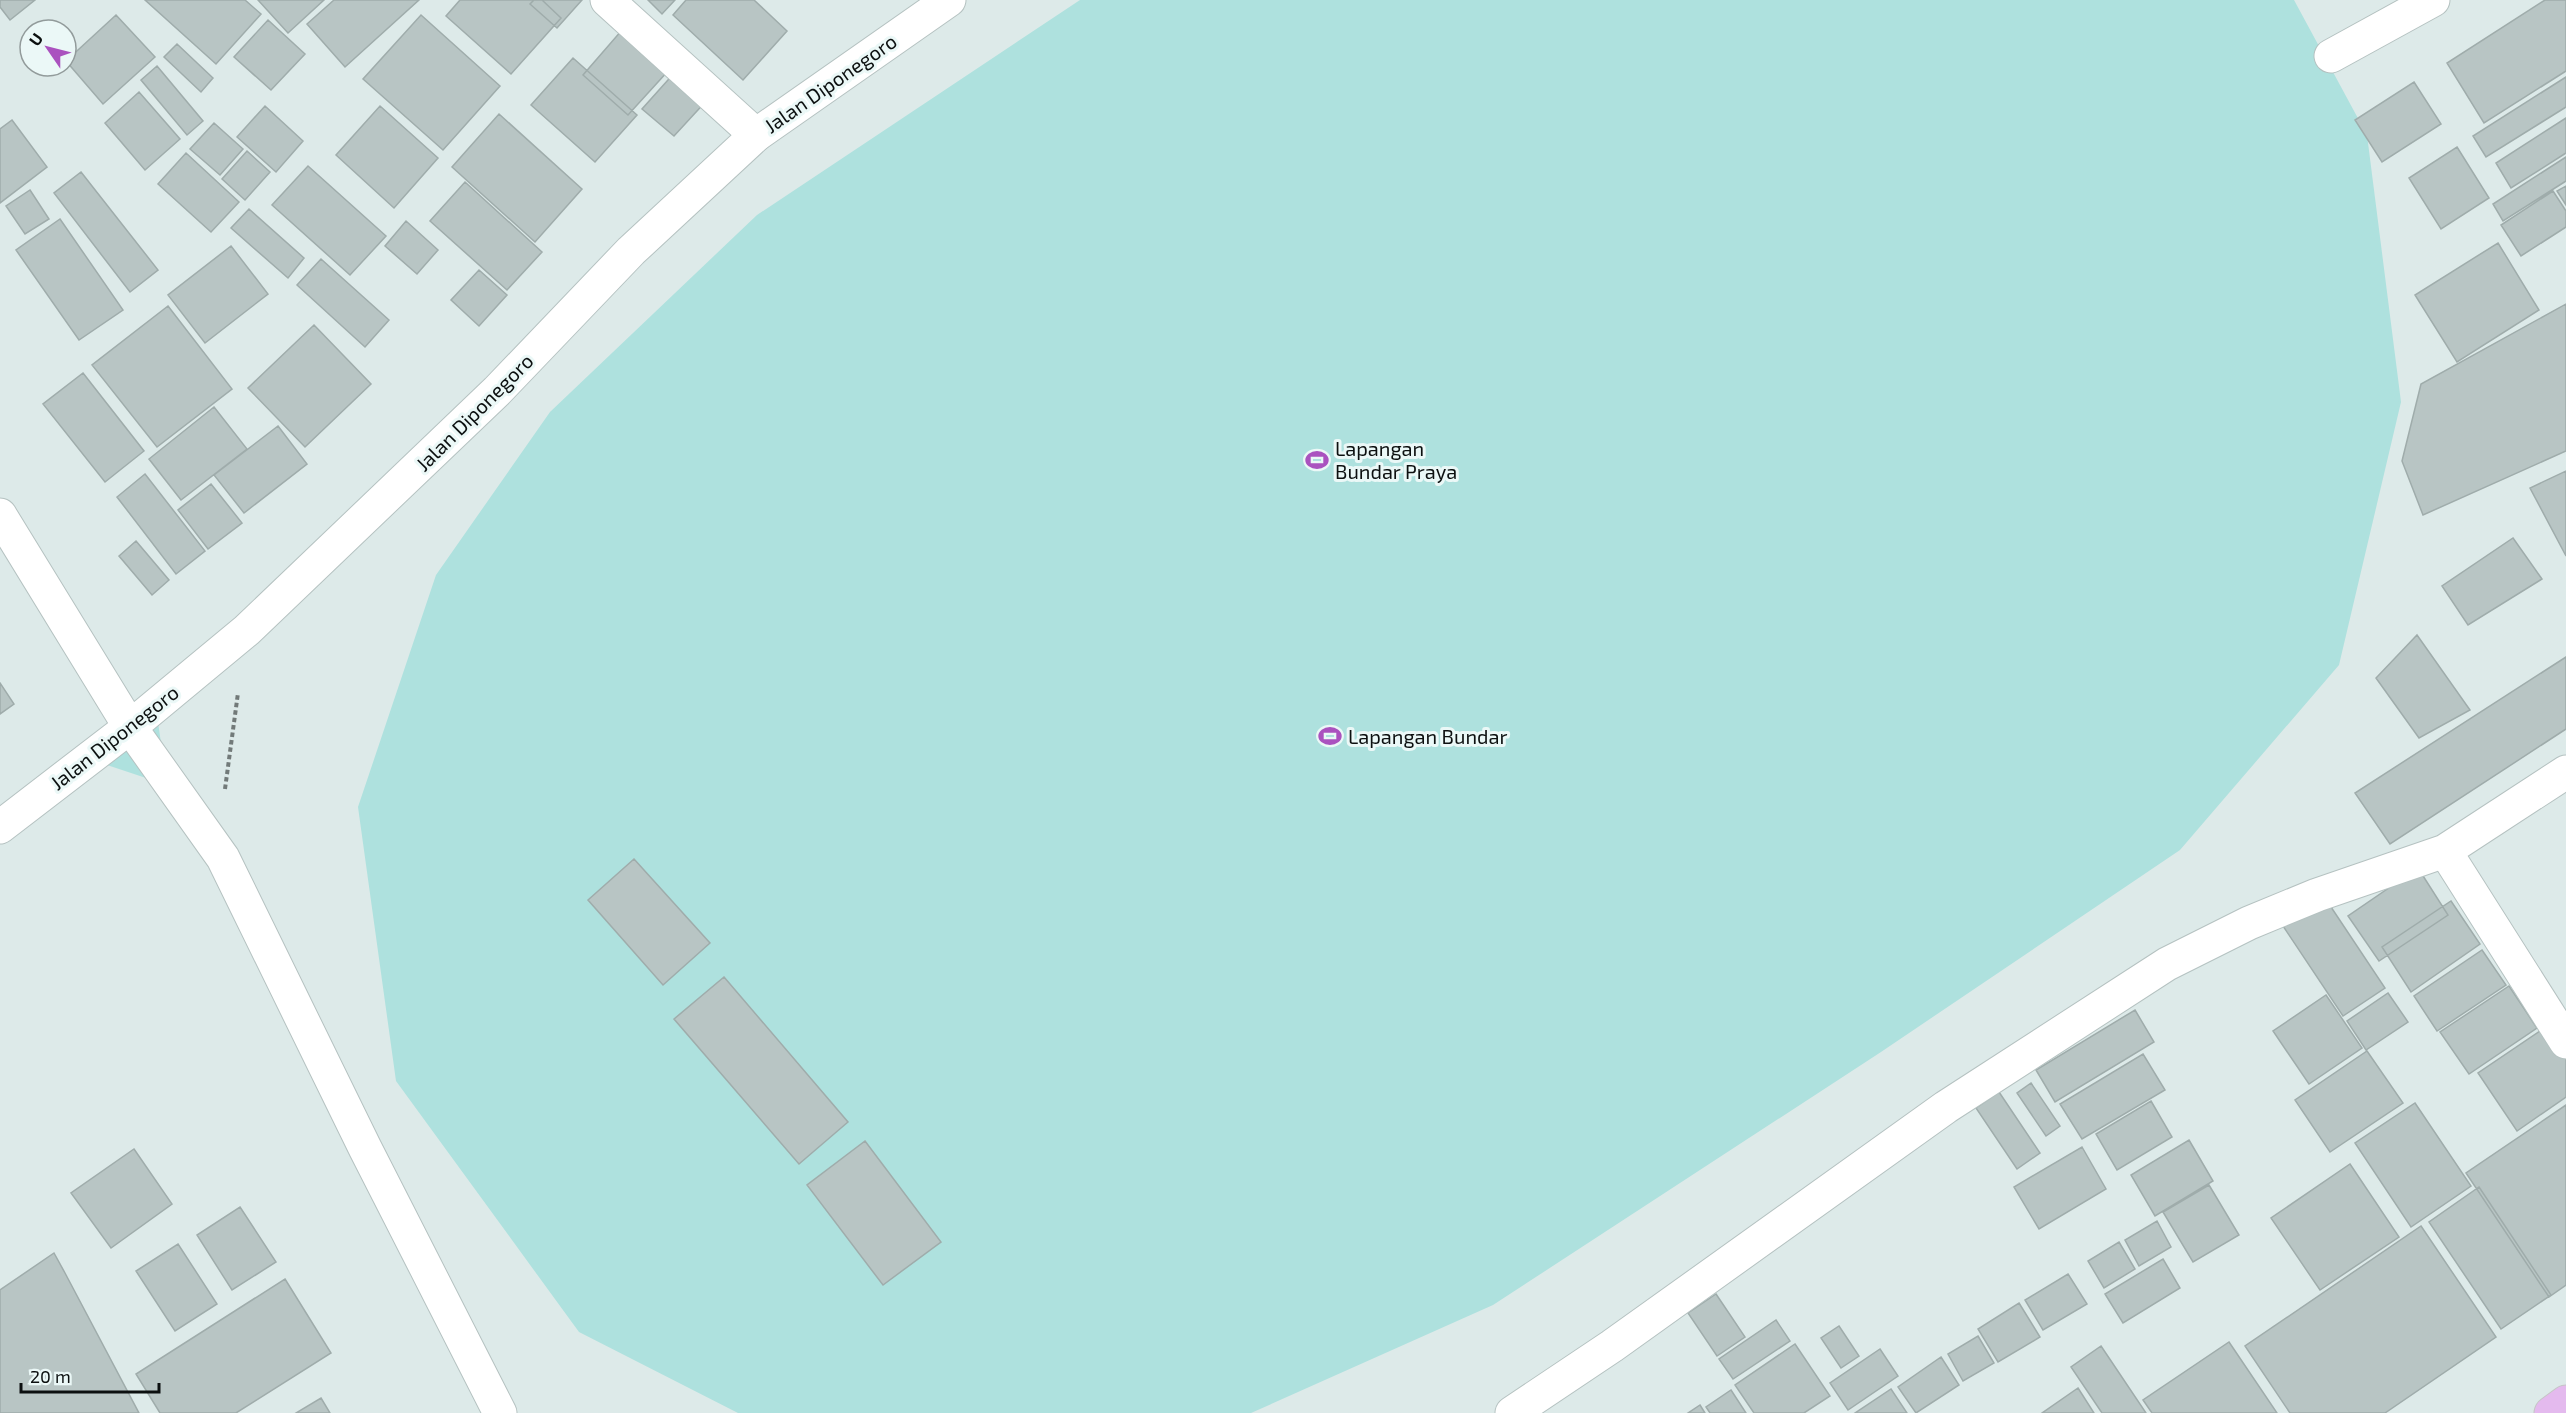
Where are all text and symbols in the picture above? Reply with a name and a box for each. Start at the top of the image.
north arrow [18,18,78,78]
street label: Jalan Diponegoro [759,28,901,138]
text: U [24,29,46,49]
street label: Jalan Diponegoro [410,348,538,476]
place label: Lapangan Bundar Praya [1335,436,1457,483]
sports icon: Lapangan Bundar Praya [1304,447,1330,473]
street label: Jalan Diponegoro [45,680,183,794]
sports icon: Lapangan Bundar [1317,723,1343,749]
place label: Lapangan Bundar [1348,724,1507,748]
scale bar [21,1356,159,1394]
text: 20 m [30,1365,71,1387]

